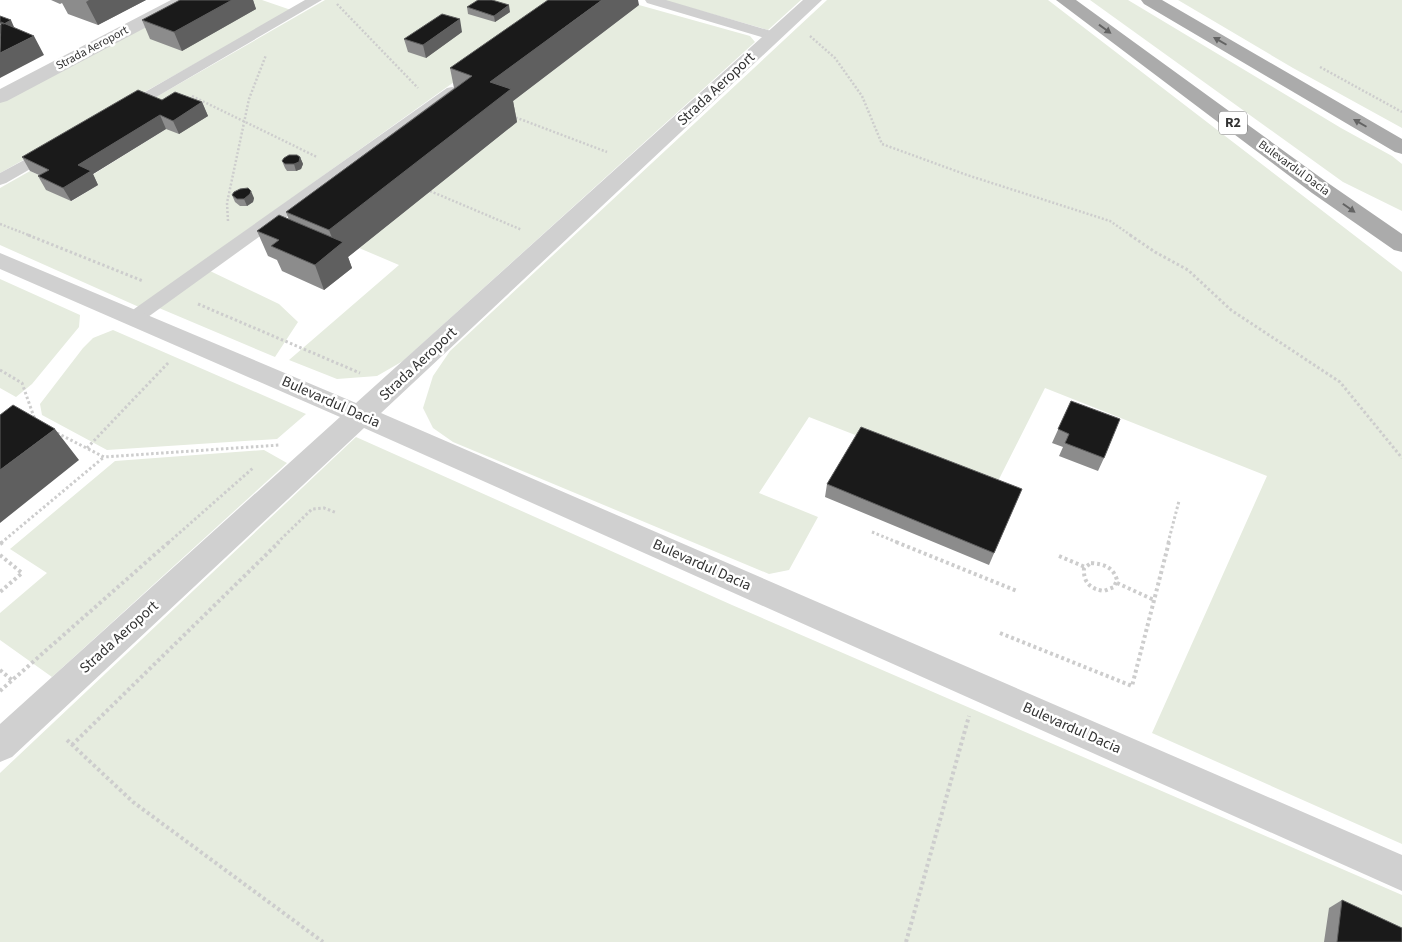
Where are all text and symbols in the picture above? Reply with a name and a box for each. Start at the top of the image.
street label: Strada Aeroport [53,22,131,74]
one-way arrow [1098,24,1111,34]
one-way arrow [1213,36,1226,45]
street label: Strada Aeroport [672,47,760,131]
road number: R2 [1219,112,1247,134]
one-way arrow [1353,119,1367,127]
street label: Bulevardul Dacia [1255,136,1333,200]
one-way arrow [1342,203,1355,213]
street label: Strada Aeroport [374,322,462,406]
street label: Bulevardul Dacia [278,371,384,433]
street label: Bulevardul Dacia [649,534,755,596]
street label: Strada Aeroport [75,596,163,678]
street label: Bulevardul Dacia [1019,697,1125,759]

